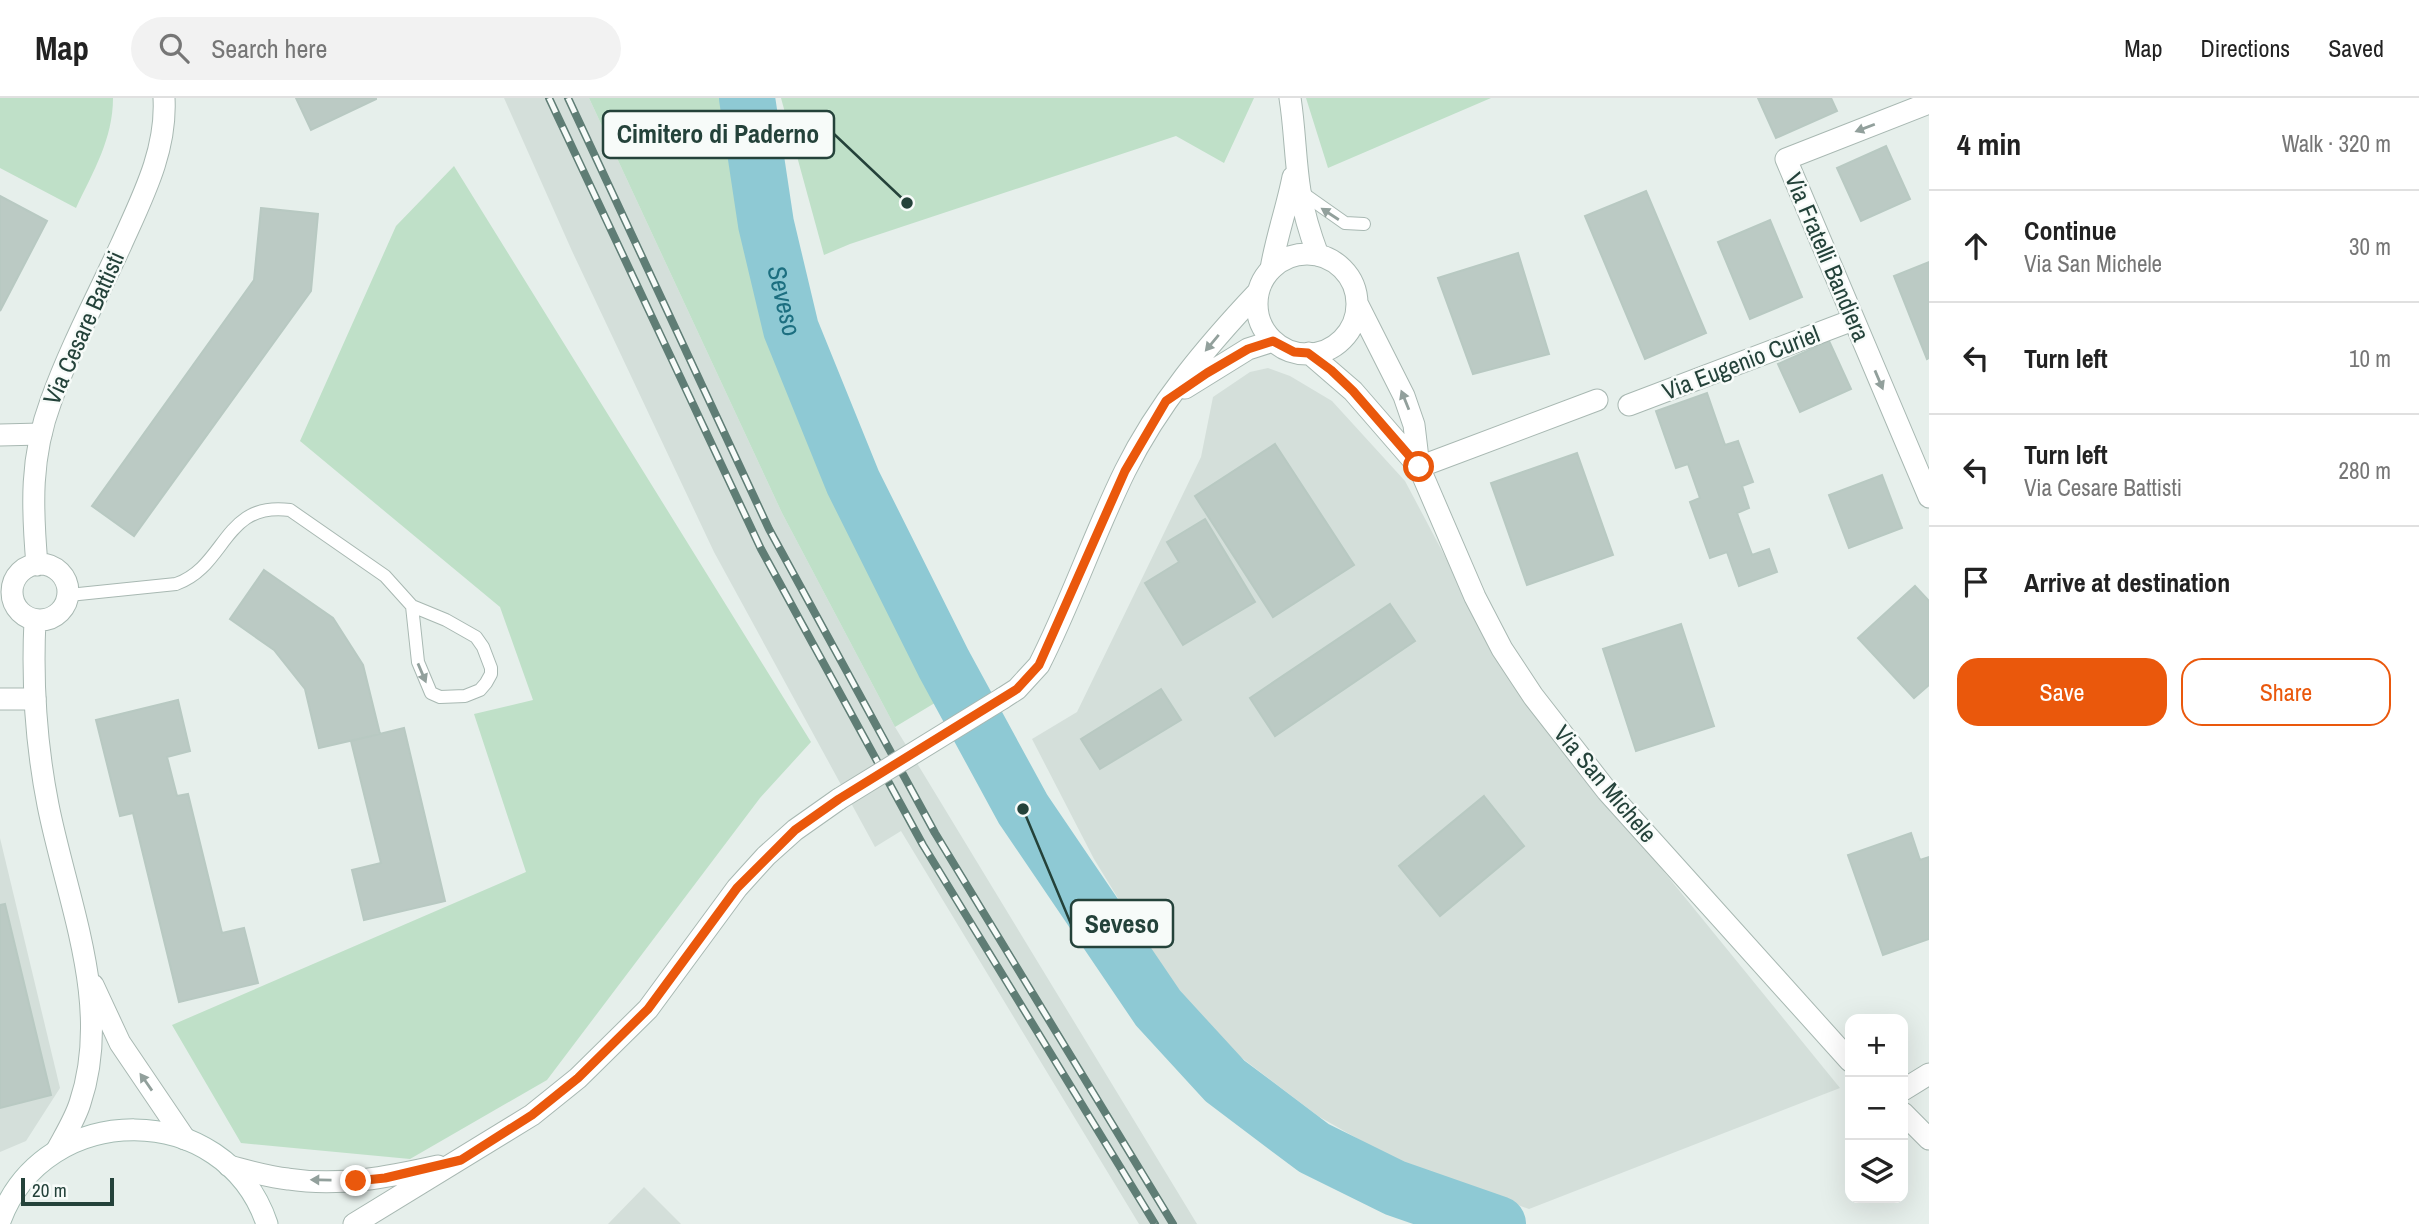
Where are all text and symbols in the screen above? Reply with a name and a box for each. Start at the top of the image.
search box [131,17,621,80]
text: Map [35,26,89,70]
icon: search [155,29,193,67]
text: Search here [211,31,327,66]
text: Map [2124,32,2162,64]
text: Directions [2200,32,2290,64]
text: Saved [2328,32,2384,64]
callout: Cimitero di Paderno [603,111,834,158]
text: Cimitero di Paderno [617,116,819,151]
one-way arrow [1855,122,1876,133]
text: 4 min [1957,124,2021,164]
text: Walk · 320 m [2282,128,2391,159]
street label: Via Fratelli Bandiera [1778,167,1878,346]
one-way arrow [1320,207,1340,220]
text: Continue [2024,213,2116,248]
icon: ahead [1957,227,1995,265]
text: 30 m [2349,231,2391,262]
street label: Via Cesare Battisti [35,246,131,409]
text: Via San Michele [2024,248,2162,279]
water label: Seveso [759,262,810,341]
street label: Via Eugenio Curiel [1657,317,1824,407]
one-way arrow [1205,334,1220,351]
icon: left [1957,339,1995,377]
text: Turn left [2024,341,2108,376]
text: 10 m [2349,343,2391,374]
one-way arrow [1874,369,1885,390]
one-way arrow [1399,390,1410,411]
text: Turn left [2024,437,2108,472]
route start [1403,451,1434,482]
icon: left [1957,451,1995,489]
text: 280 m [2339,455,2391,486]
text: Via Cesare Battisti [2024,472,2182,503]
icon: arrive [1957,563,1995,601]
text: Arrive at destination [2024,565,2230,600]
button: Save [1957,658,2167,726]
button: Share [2181,658,2391,726]
one-way arrow [416,663,428,683]
street label: Via San Michele [1547,718,1664,849]
callout: Seveso [1071,900,1173,947]
text: Seveso [1085,906,1159,941]
map controls [1845,1014,1908,1203]
button: + [1845,1014,1908,1077]
one-way arrow [140,1073,153,1092]
button: − [1845,1077,1908,1140]
button: layers [1845,1140,1908,1203]
route end [340,1165,371,1196]
scale bar [21,1175,114,1207]
one-way arrow [310,1175,332,1186]
text: 20 m [32,1177,67,1203]

